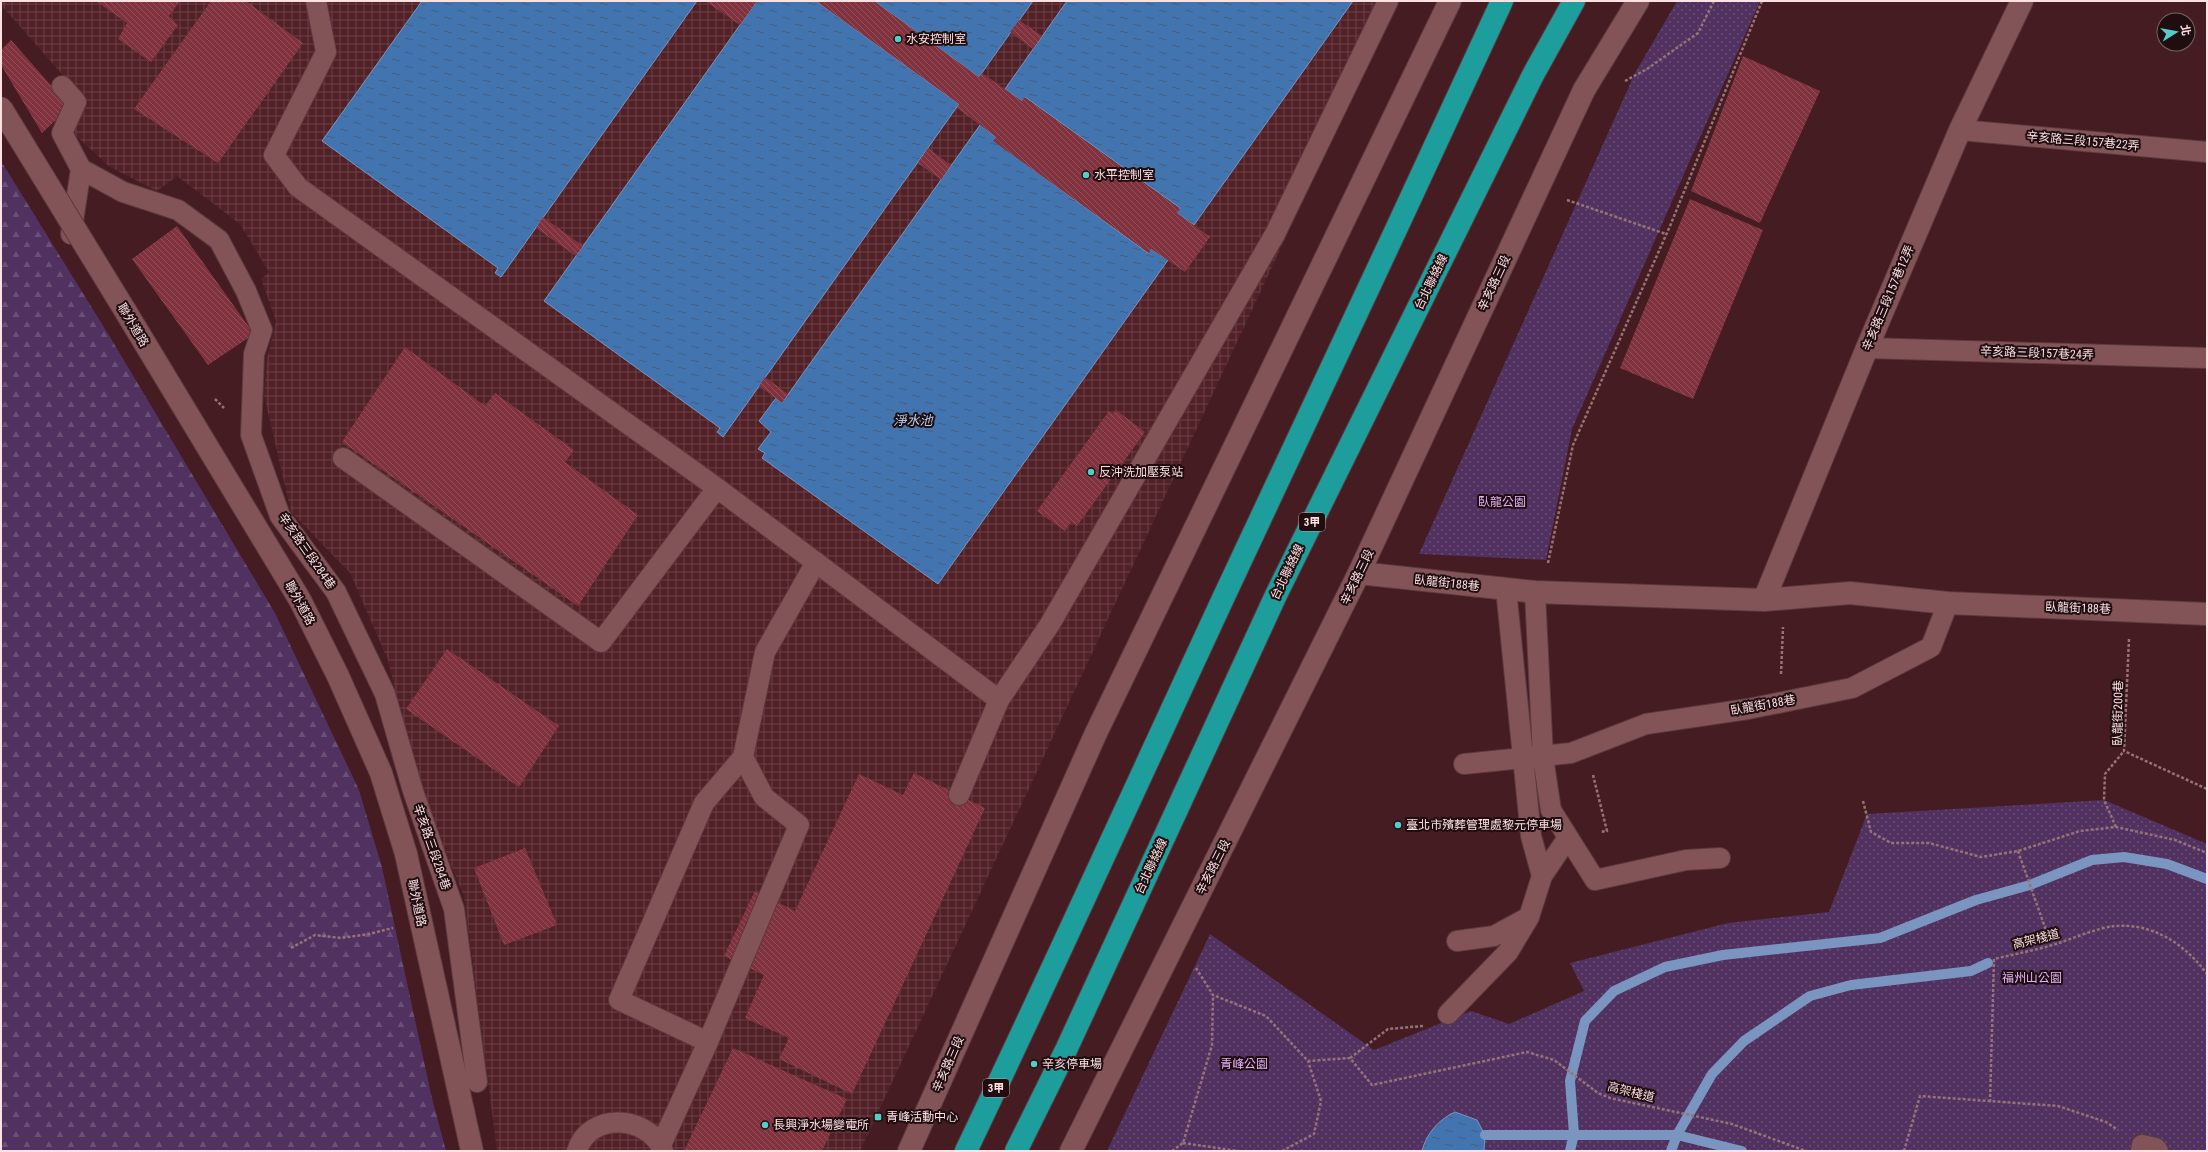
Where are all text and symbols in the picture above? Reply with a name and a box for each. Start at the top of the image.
north arrow [2156,12,2196,52]
text: 北 [2178,24,2193,37]
place label: 水安控制室 [906,32,966,46]
marker: 水安控制室 [893,34,903,44]
street label: 辛亥路三段157巷22弄 [2026,129,2140,153]
place label: 水平控制室 [1094,168,1154,182]
marker: 水平控制室 [1081,170,1091,180]
street label: 辛亥路三段157巷12弄 [1859,243,1917,353]
street label: 台北聯絡線 [1412,252,1450,312]
street label: 辛亥路三段 [1475,253,1513,313]
street label: 聯外道路 [115,301,151,349]
street label: 辛亥路三段157巷24弄 [1980,344,2094,362]
water label: 淨水池 [893,413,934,428]
place label: 反沖洗加壓泵站 [1099,465,1183,479]
marker: 反沖洗加壓泵站 [1086,467,1096,477]
park label: 臥龍公園 [1478,495,1526,509]
street label: 辛亥路三段284巷 [276,510,338,592]
road number: 3甲 [1299,513,1325,531]
street label: 台北聯絡線 [1268,542,1306,602]
street label: 辛亥路三段 [1338,547,1376,607]
street label: 臥龍街188巷 [1414,573,1480,593]
street label: 聯外道路 [282,579,318,627]
street label: 臥龍街188巷 [2045,600,2111,616]
street label: 臥龍街200巷 [2110,680,2126,746]
street label: 臥龍街188巷 [1729,692,1797,718]
street label: 辛亥路三段284巷 [411,802,453,892]
place label: 臺北市殯葬管理處黎元停車場 [1406,818,1562,832]
marker: 臺北市殯葬管理處黎元停車場 [1393,820,1403,830]
street label: 台北聯絡線 [1132,836,1170,896]
street label: 辛亥路三段 [1193,837,1233,897]
street label: 聯外道路 [405,878,429,928]
street label: 高架棧道 [2011,926,2061,952]
park label: 福州山公園 [2002,971,2062,985]
street label: 辛亥路三段 [929,1034,967,1094]
place label: 辛亥停車場 [1042,1057,1102,1071]
park label: 青峰公園 [1220,1057,1268,1071]
marker: 辛亥停車場 [1029,1059,1039,1069]
road number: 3甲 [983,1079,1009,1097]
street label: 高架棧道 [1606,1079,1656,1105]
place label: 青峰活動中心 [886,1110,958,1124]
marker: 青峰活動中心 [873,1112,883,1122]
place label: 長興淨水場變電所 [773,1118,869,1132]
marker: 長興淨水場變電所 [760,1120,770,1130]

